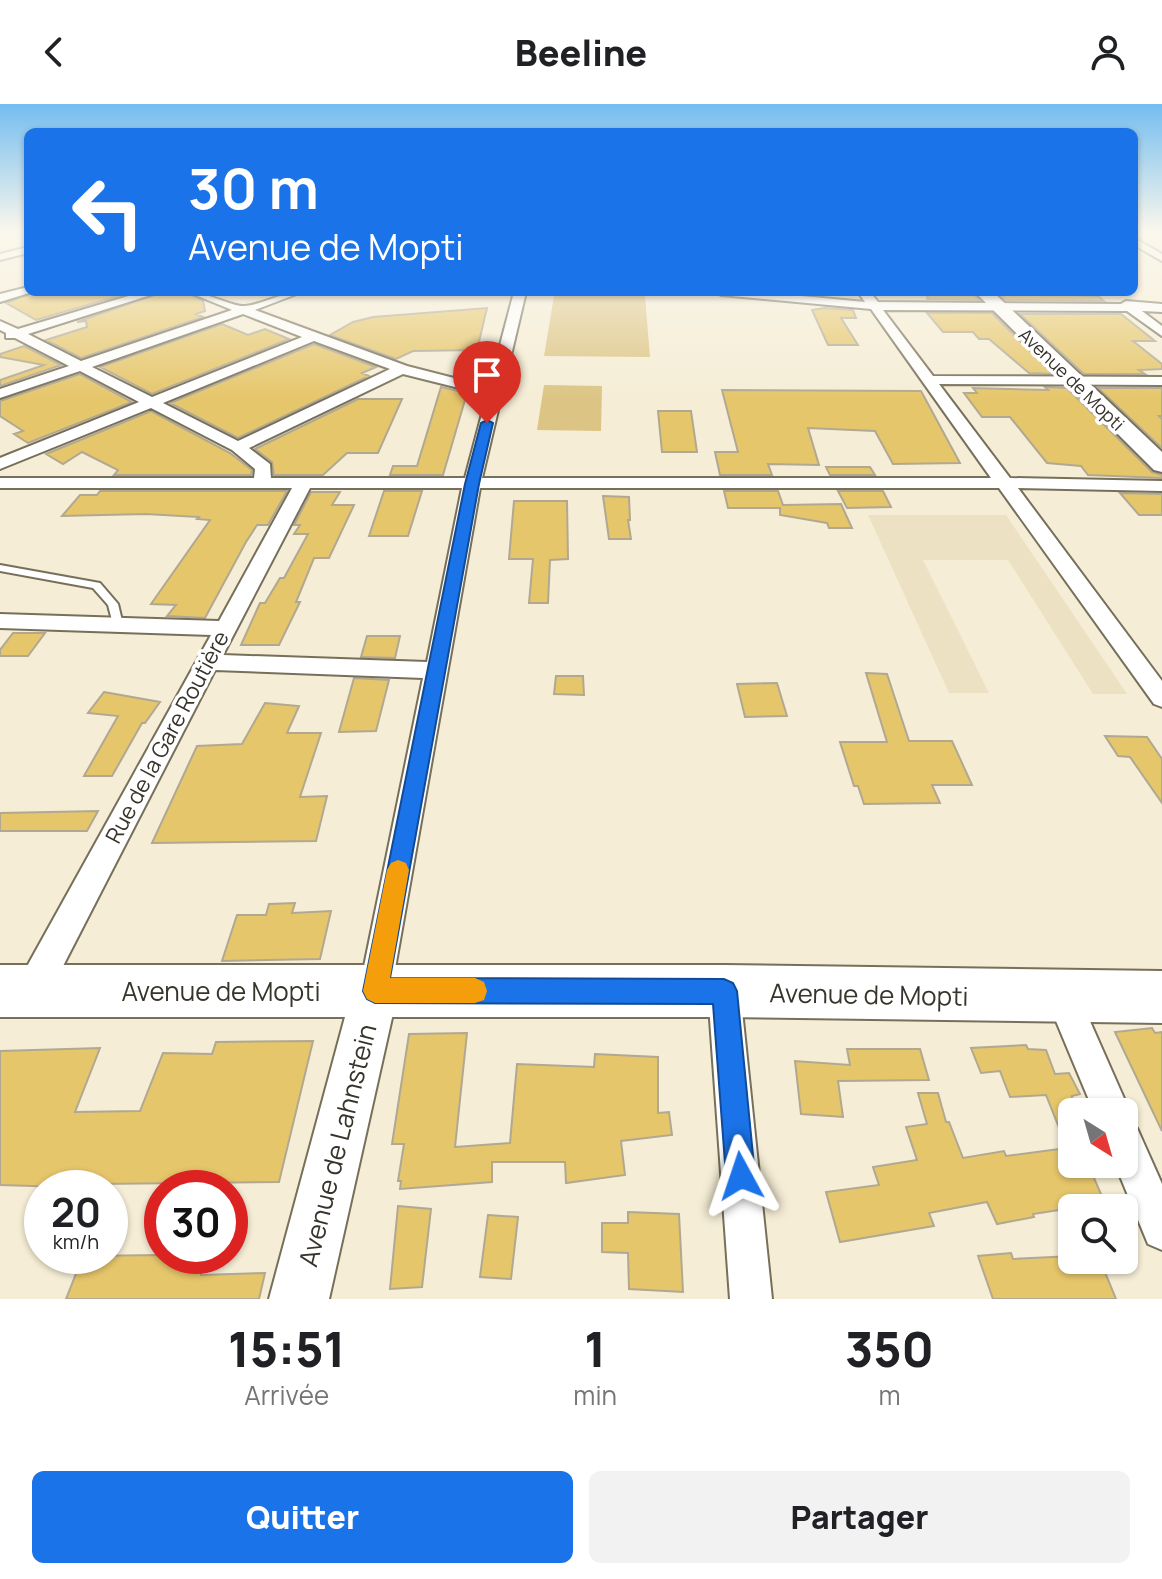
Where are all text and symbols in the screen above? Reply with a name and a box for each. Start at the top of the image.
text: Beeline [515,28,647,77]
icon: back [32,30,76,74]
icon: person [1086,30,1130,74]
text: 30 m [188,149,319,226]
icon: left [56,160,160,264]
text: Avenue de Mopti [188,222,464,271]
street label: Avenue de Mopti [1014,322,1130,436]
pin [453,341,521,423]
icon: arrive [465,353,509,397]
street label: Rue de la Gare Routière [98,626,236,848]
street label: Avenue de Mopti [121,973,321,1009]
street label: Avenue de Mopti [769,974,969,1014]
street label: Avenue de Lahnstein [289,1020,385,1270]
north arrow [1058,1098,1138,1178]
map controls [1058,1098,1138,1274]
position arrow [699,1134,783,1218]
speed limit sign: 30 [144,1170,248,1274]
text: 20 [51,1184,101,1239]
button: search [1058,1194,1138,1274]
text: km/h [53,1228,99,1255]
text: 15:51 [228,1316,345,1381]
text: 1 [584,1316,606,1381]
text: 350 [845,1316,934,1381]
text: Arrivée [244,1377,329,1413]
text: min [573,1377,617,1413]
text: m [878,1377,900,1413]
button: Quitter [32,1471,573,1563]
button: Partager [589,1471,1130,1563]

